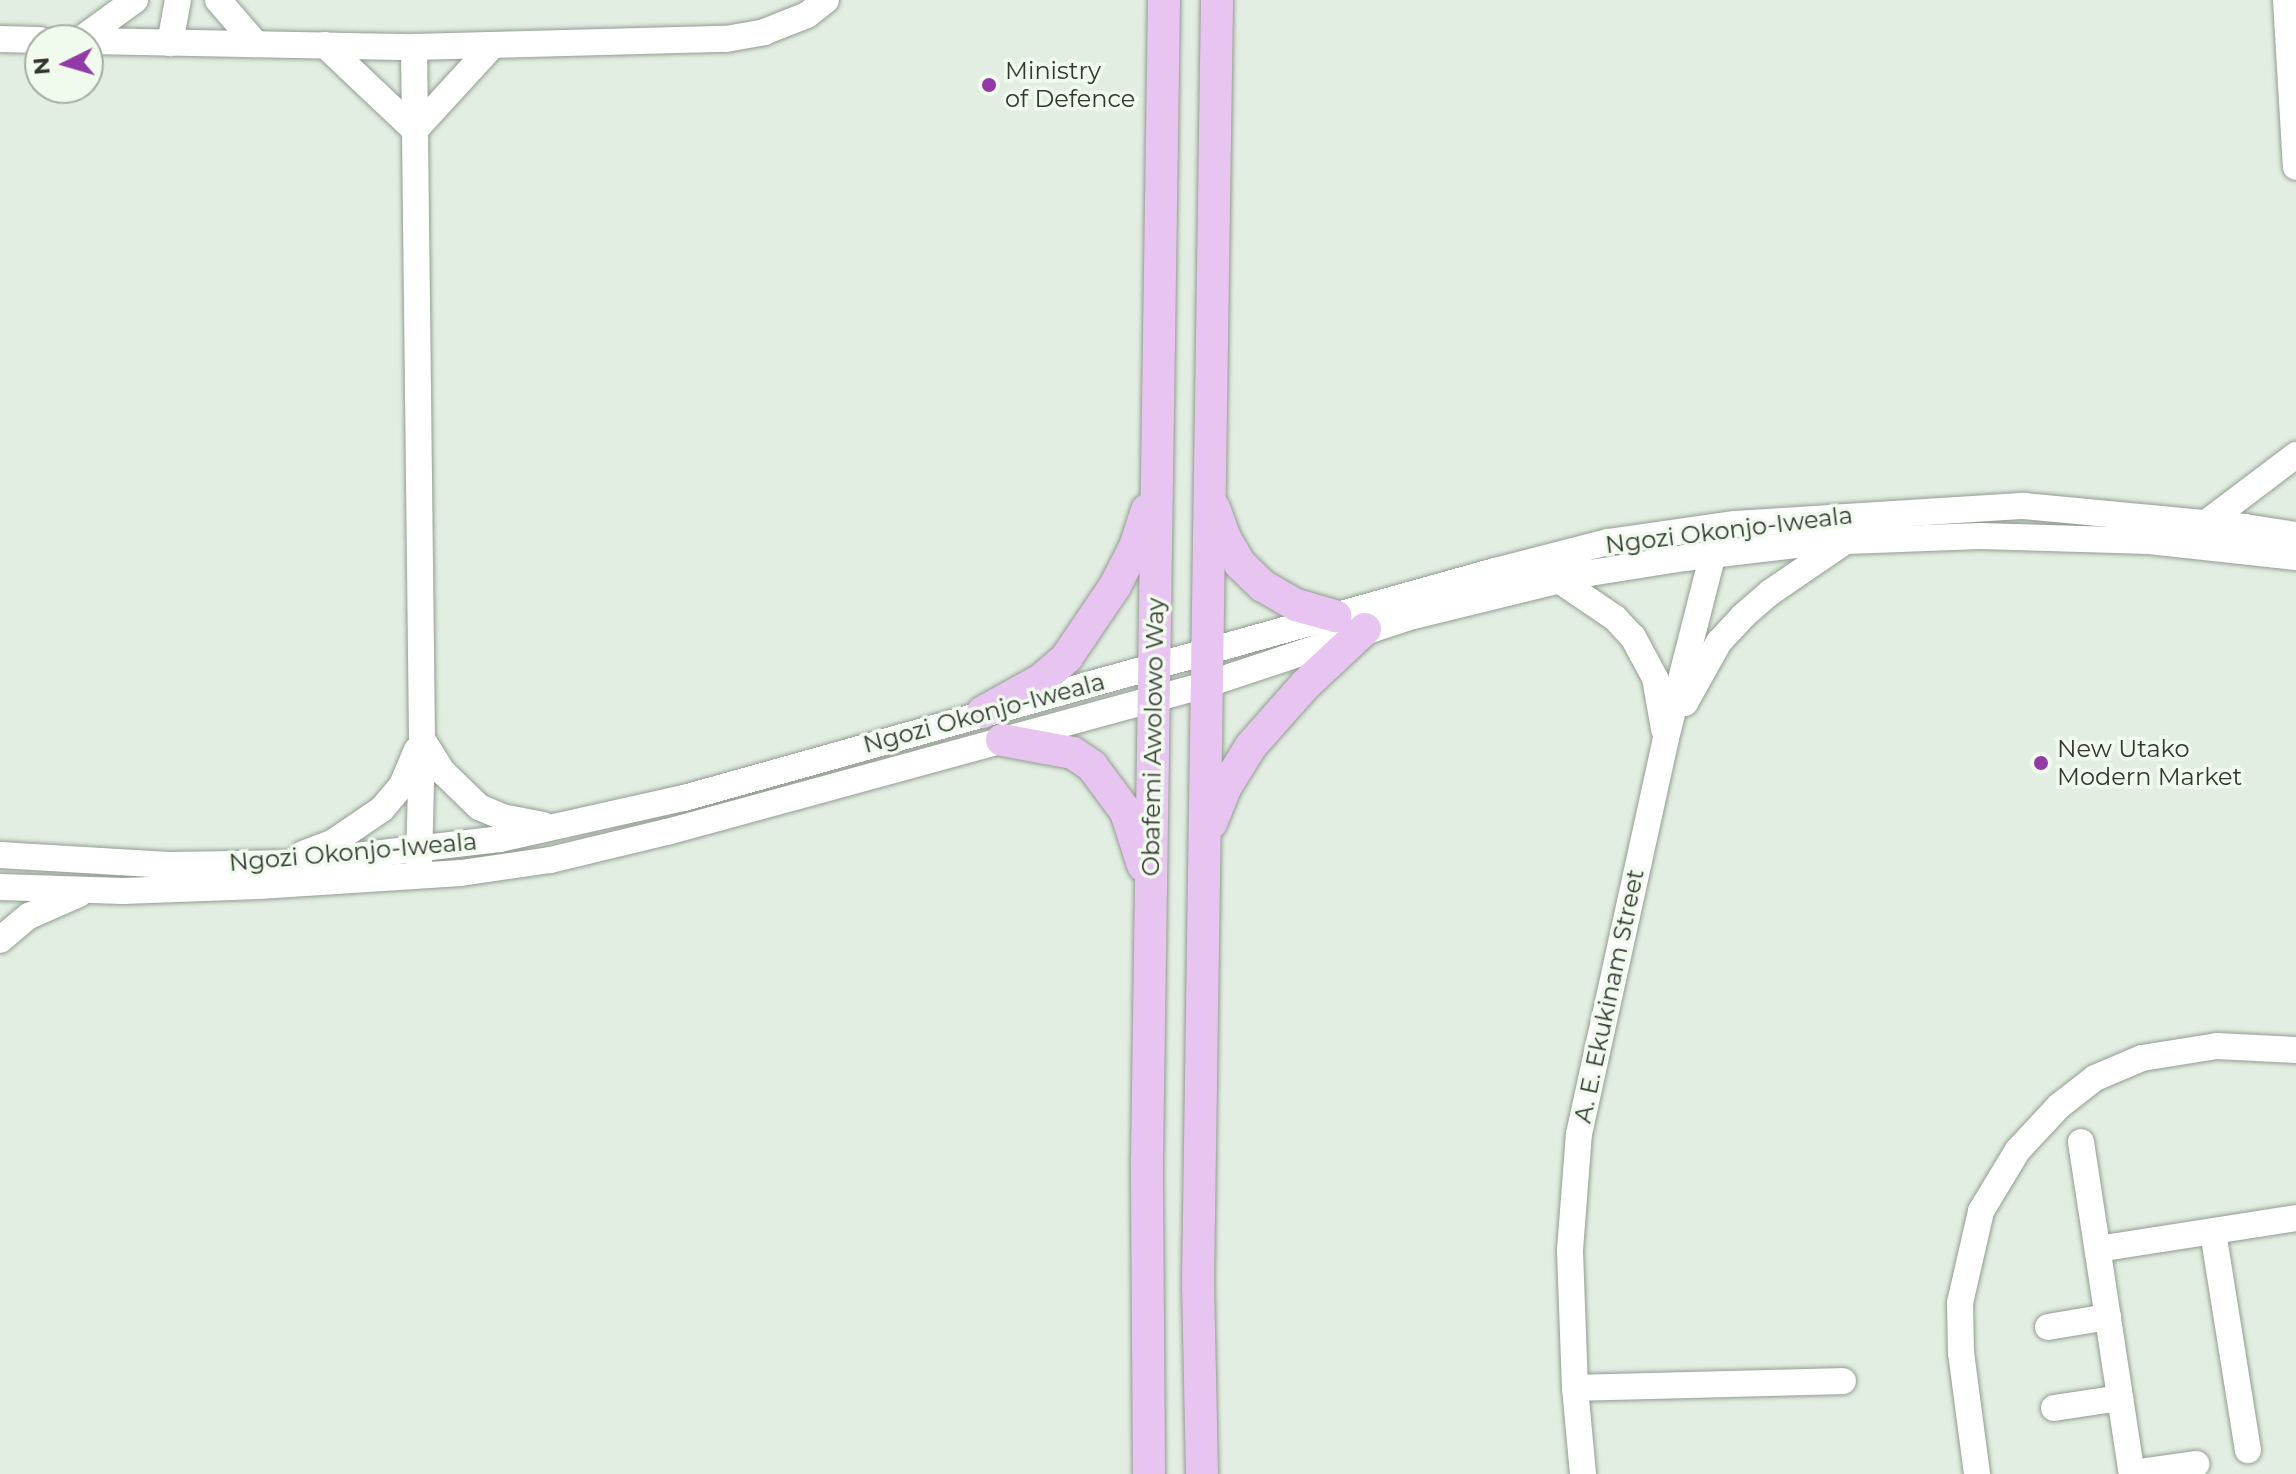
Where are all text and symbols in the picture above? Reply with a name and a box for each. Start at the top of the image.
north arrow [24,24,104,104]
text: N [27,56,56,76]
place label: Ministry of Defence [1005,57,1135,113]
marker: Ministry of Defence [980,76,998,94]
street label: Ngozi Okonjo-Iweala [1604,501,1854,559]
street label: Obafemi Awolowo Way [1136,597,1170,877]
street label: Ngozi Okonjo-Iweala [860,667,1108,759]
place label: New Utako Modern Market [2057,735,2242,791]
marker: New Utako Modern Market [2032,754,2050,772]
street label: Ngozi Okonjo-Iweala [228,827,478,877]
street label: A. E. Ekukinam Street [1568,866,1650,1126]

